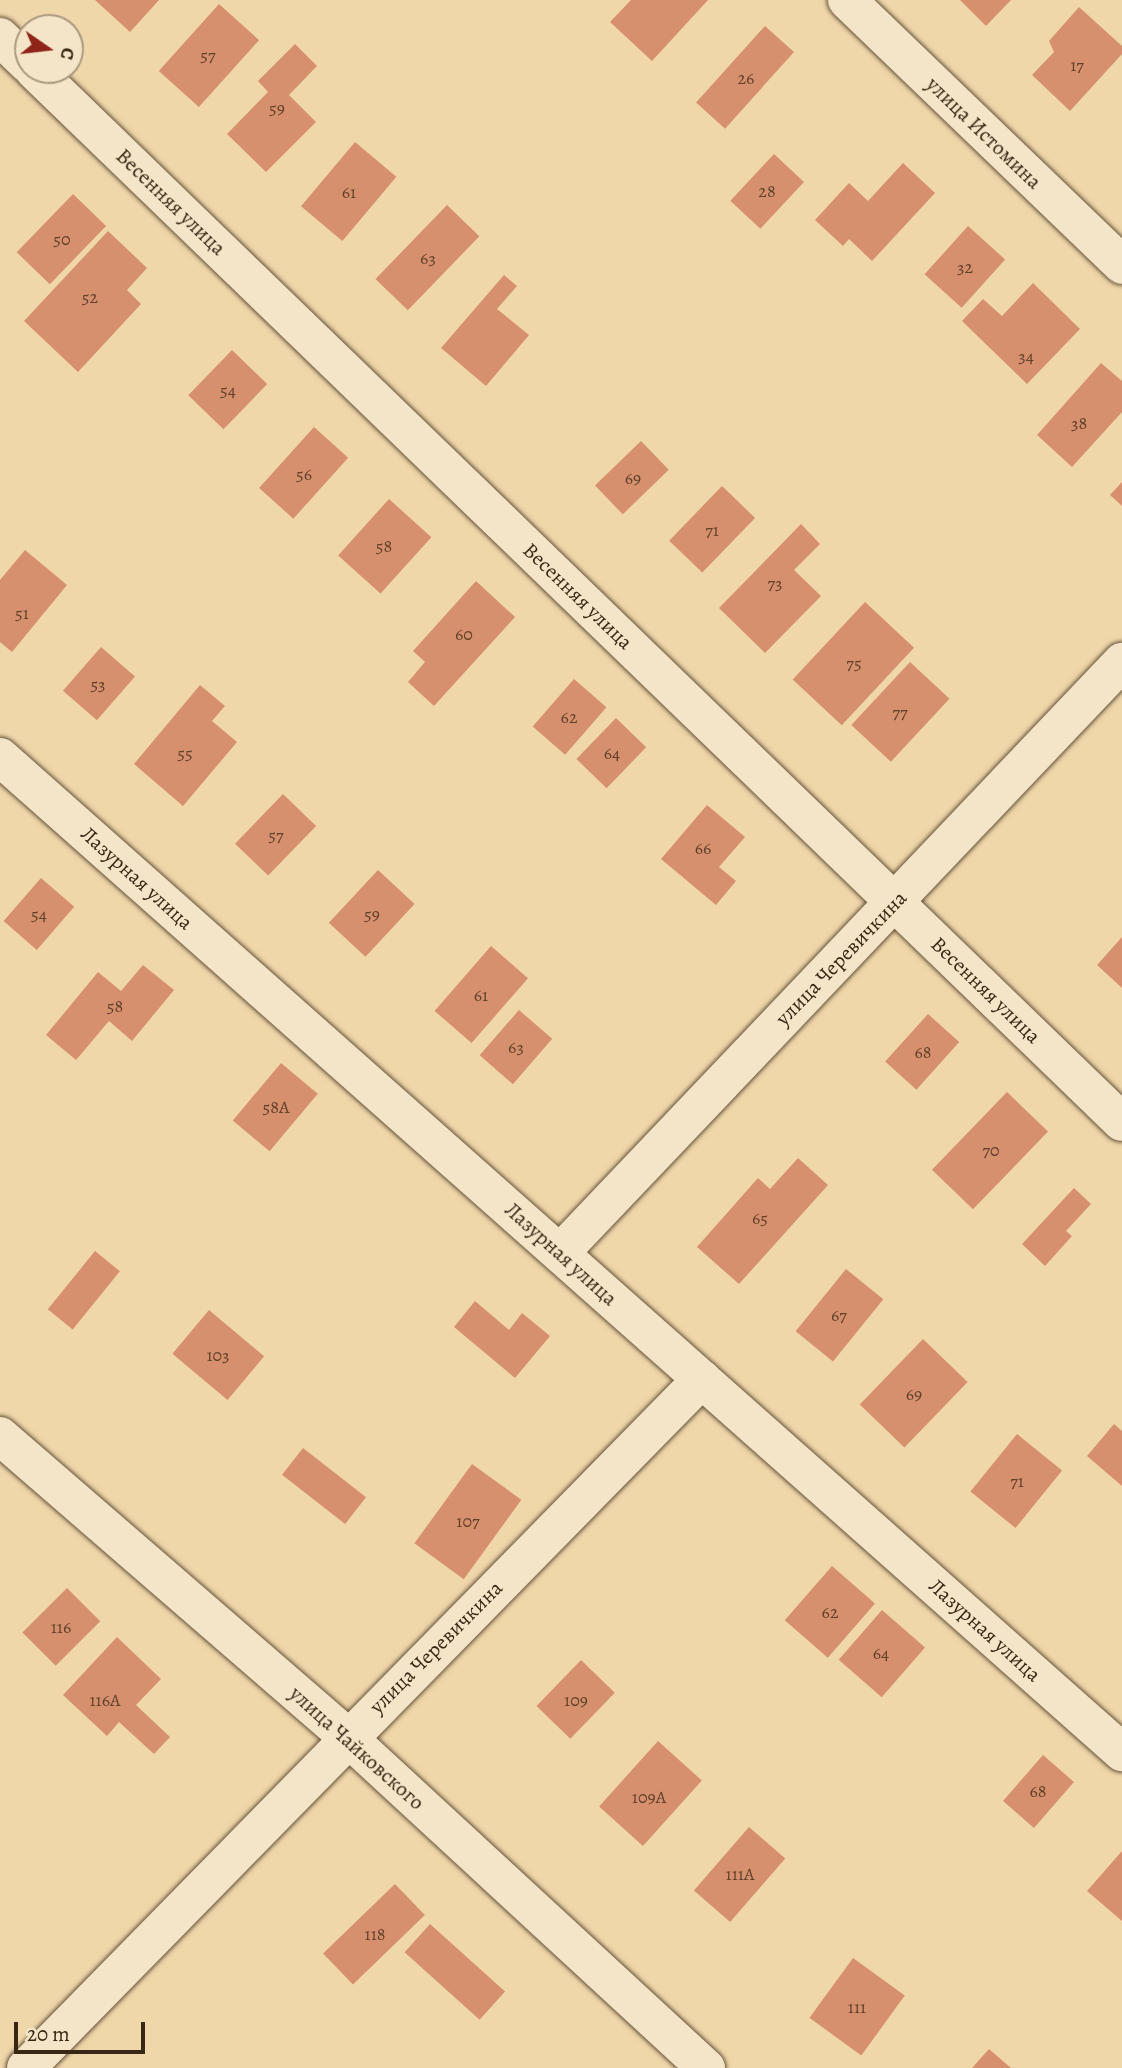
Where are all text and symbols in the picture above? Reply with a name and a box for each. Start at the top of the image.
north arrow [14,14,84,84]
house number: 57 [200,44,216,66]
text: С [53,45,81,62]
house number: 17 [1070,54,1084,76]
house number: 26 [738,67,754,89]
street label: улица Истомина [921,72,1047,194]
house number: 59 [269,97,285,119]
street label: Весенняя улица [111,143,231,261]
house number: 28 [758,180,776,202]
house number: 61 [342,181,356,203]
house number: 50 [53,228,71,250]
house number: 63 [420,247,436,269]
house number: 32 [957,256,973,278]
house number: 52 [82,286,98,308]
house number: 34 [1018,345,1034,367]
house number: 54 [220,379,236,401]
house number: 38 [1071,412,1087,434]
house number: 56 [296,463,312,485]
house number: 69 [625,467,641,489]
house number: 71 [705,519,719,541]
house number: 58 [376,535,392,557]
street label: Весенняя улица [518,537,638,655]
house number: 73 [767,572,783,594]
house number: 51 [15,602,29,624]
house number: 60 [455,623,473,645]
house number: 75 [846,652,862,674]
house number: 53 [90,673,106,695]
house number: 77 [892,701,908,723]
house number: 62 [561,706,577,728]
house number: 55 [177,742,193,764]
house number: 64 [604,742,620,764]
street label: Лазурная улица [76,821,198,935]
house number: 57 [268,824,284,846]
house number: 66 [695,837,711,859]
street label: улица Черевичкина [770,885,912,1031]
house number: 54 [31,903,47,925]
house number: 59 [364,903,380,925]
street label: Весенняя улица [926,931,1046,1049]
house number: 61 [474,984,488,1006]
house number: 58 [107,995,123,1017]
house number: 63 [508,1036,524,1058]
house number: 68 [914,1041,932,1063]
house number: 58А [263,1096,289,1118]
house number: 70 [982,1139,1000,1161]
street label: Лазурная улица [500,1197,622,1311]
house number: 65 [752,1207,768,1229]
house number: 67 [831,1304,847,1326]
house number: 103 [206,1344,230,1366]
house number: 69 [906,1383,922,1405]
house number: 71 [1010,1470,1024,1492]
house number: 107 [456,1510,480,1532]
street label: Лазурная улица [924,1573,1046,1687]
street label: улица Черевичкина [364,1575,508,1719]
house number: 62 [822,1601,838,1623]
house number: 116 [51,1616,71,1638]
house number: 64 [873,1642,889,1664]
street label: улица Чайковского [284,1681,430,1815]
house number: 116А [89,1689,121,1711]
house number: 109 [564,1689,588,1711]
house number: 68 [1029,1780,1047,1802]
house number: 109А [632,1786,666,1808]
house number: 111А [726,1863,754,1885]
house number: 118 [364,1923,386,1945]
house number: 111 [848,1996,866,2018]
scale bar [18,2008,149,2052]
text: 20 m [27,2020,70,2048]

